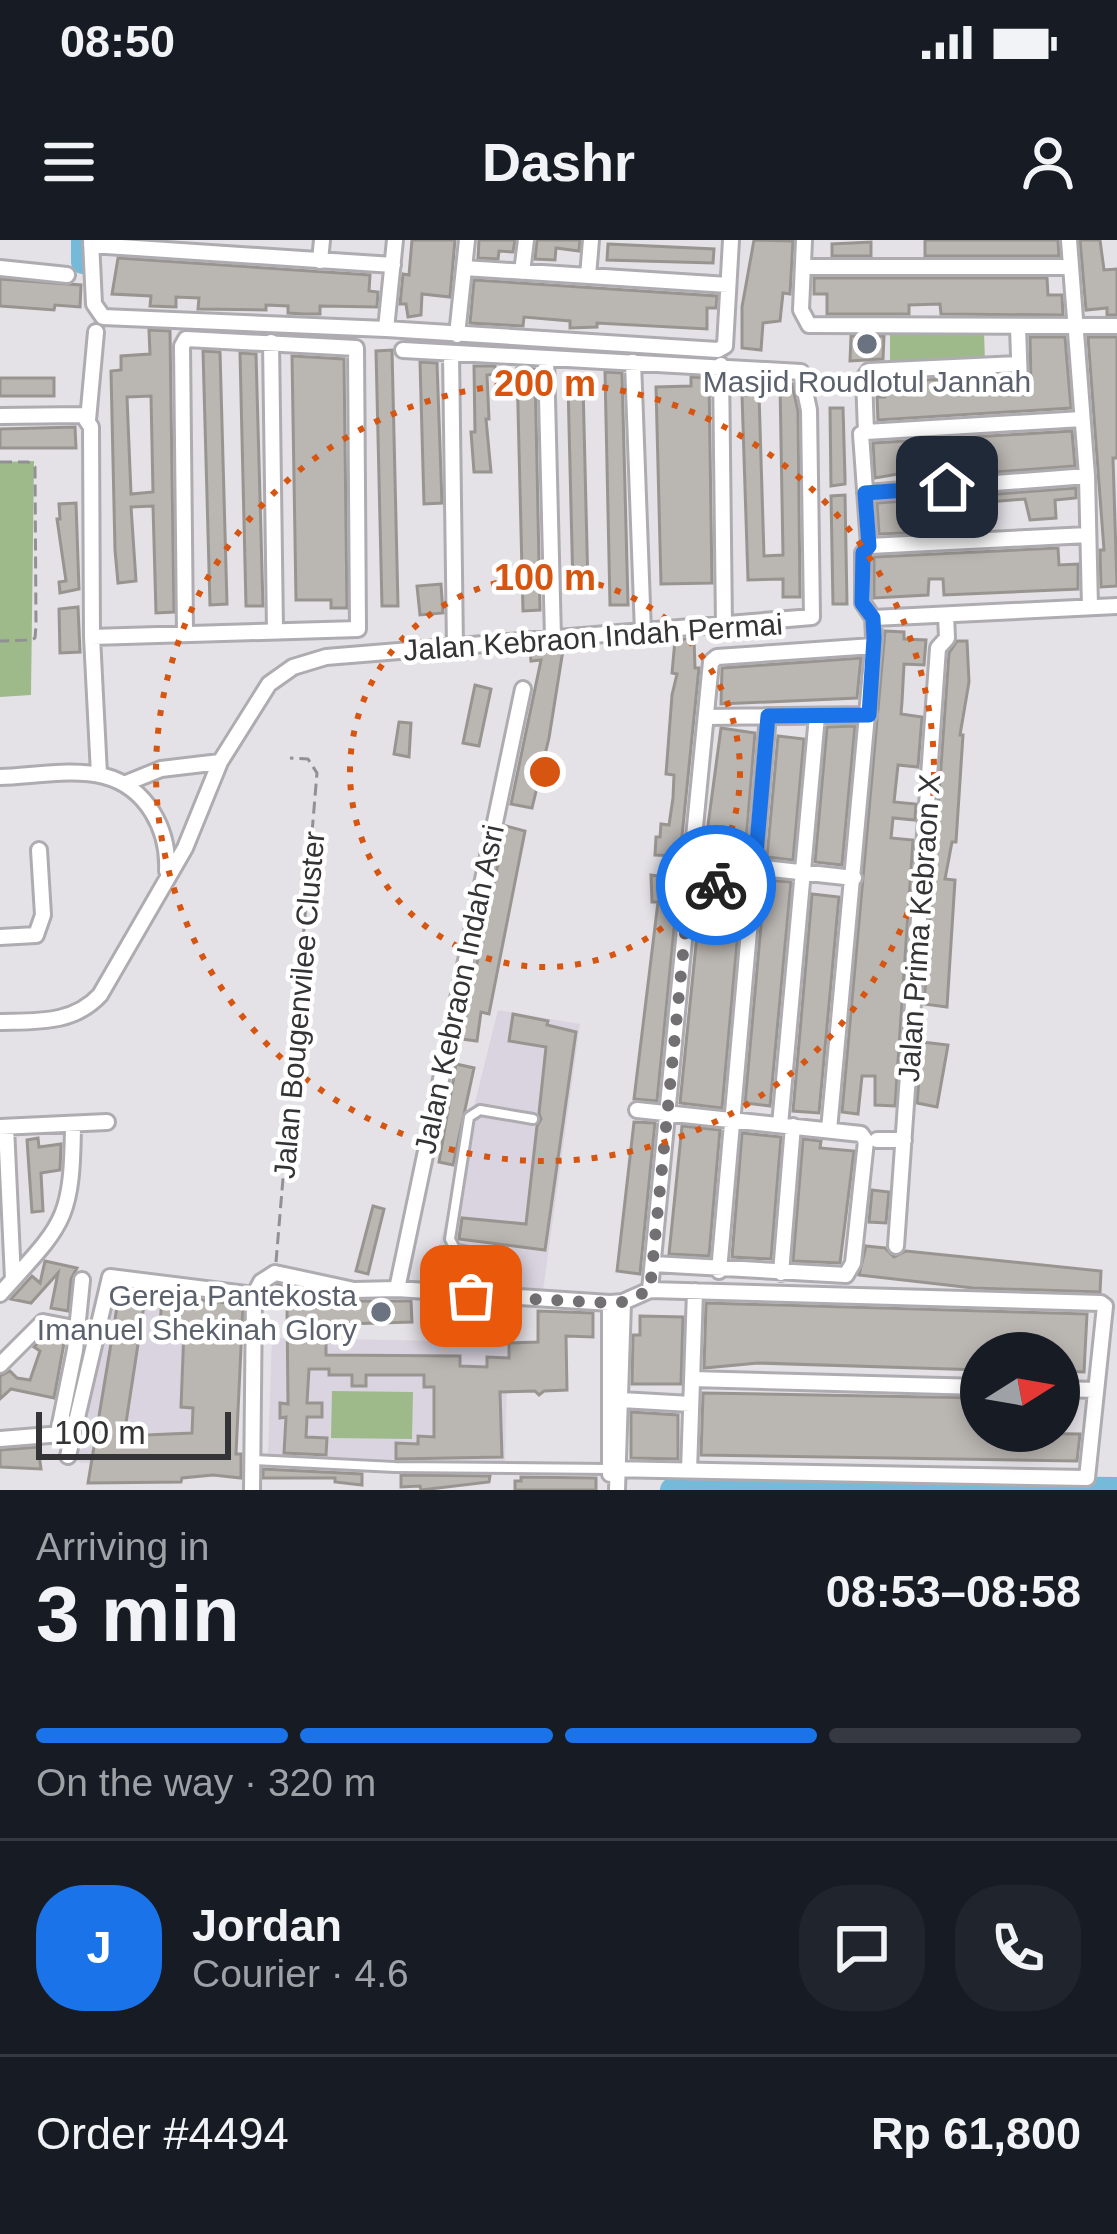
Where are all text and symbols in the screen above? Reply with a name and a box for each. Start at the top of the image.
text: 08:50 [60,16,175,67]
icon: menu [36,129,102,195]
icon: person [1015,129,1081,195]
text: Dashr [482,132,635,192]
marker: Masjid Roudlotul Jannah [854,331,880,357]
text: 200 m [494,363,596,404]
place label: Masjid Roudlotul Jannah [703,365,1031,398]
pin [896,436,998,538]
icon: home [914,454,980,520]
text: 100 m [494,557,596,598]
street label: Jalan Kebraon Indah Permai [402,607,784,667]
centre of rings [524,751,566,793]
street label: Jalan Prima Kebraon X [892,773,946,1083]
street label: Jalan Kebraon Indah Asri [408,822,510,1156]
courier [656,825,776,945]
street label: Jalan Bougenvilee Cluster [267,830,331,1180]
icon: bike [683,852,749,918]
pin [420,1245,522,1347]
icon: bag [438,1263,504,1329]
place label: Gereja Pantekosta Imanuel Shekinah Glory [37,1279,357,1346]
marker: Gereja Pantekosta Imanuel Shekinah Glory [368,1299,394,1325]
north arrow [960,1332,1080,1452]
map controls [960,1332,1080,1452]
scale bar [36,1406,231,1459]
text: 100 m [54,1414,146,1451]
text: Arriving in [36,1525,209,1568]
text: 08:53–08:58 [826,1566,1081,1617]
text: 3 min [36,1570,240,1658]
text: On the way · 320 m [36,1761,376,1804]
button: chat [799,1885,925,2011]
button: phone [955,1885,1081,2011]
text: Jordan [192,1900,342,1951]
text: J [86,1922,112,1973]
text: Courier · 4.6 [192,1952,409,1995]
text: Order #4494 [36,2108,289,2159]
text: Rp 61,800 [871,2108,1081,2159]

